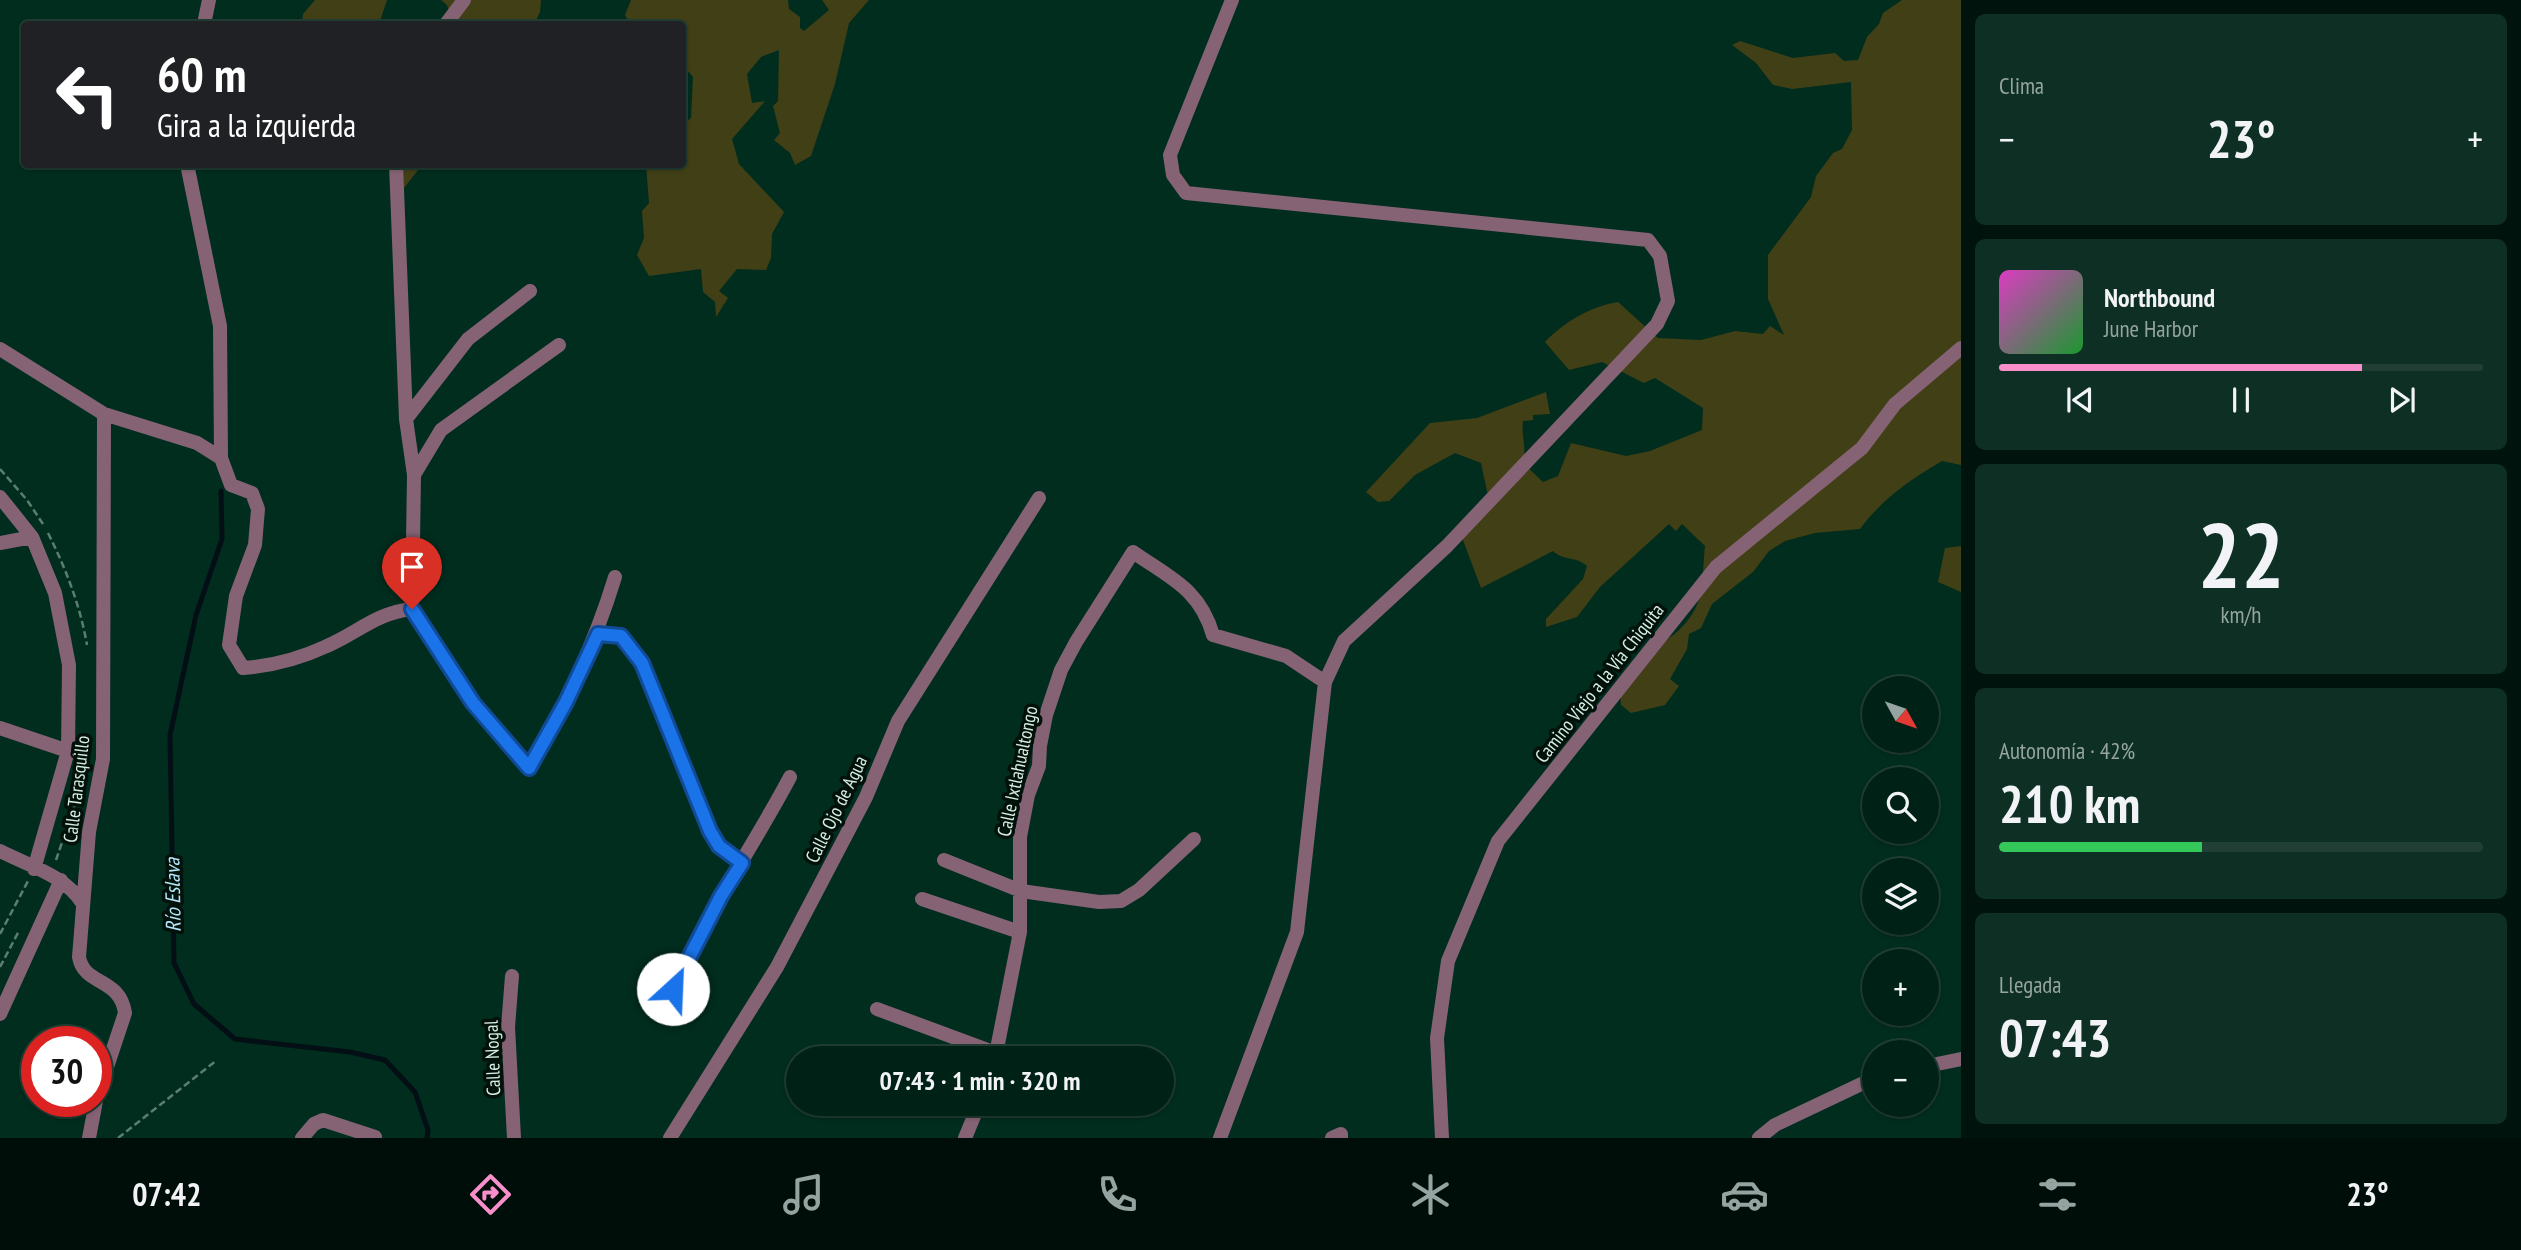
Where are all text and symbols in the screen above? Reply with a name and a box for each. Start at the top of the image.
text: 60 m [157,42,246,106]
icon: left [42,49,133,140]
text: Clima [1999,71,2044,100]
text: Gira a la izquierda [157,104,356,146]
text: 23° [2207,105,2275,172]
text: − [1999,114,2015,163]
text: + [2467,114,2483,163]
text: Northbound [2104,281,2215,314]
text: June Harbor [2104,314,2198,343]
icon: previous [2061,381,2099,419]
icon: pause [2222,381,2260,419]
icon: next [2383,381,2421,419]
text: 22 [2198,495,2285,613]
pin [382,537,442,609]
icon: arrive [393,548,431,586]
street label: Camino Viejo a la Vía Chiquita [1529,599,1669,767]
text: km/h [2221,600,2261,629]
north arrow [1862,676,1939,752]
map controls [1862,676,1939,1117]
street label: Calle Ixtlahualtongo [991,703,1043,839]
street label: Calle Tarasquillo [58,734,94,844]
text: Autonomía · 42% [1999,736,2135,765]
street label: Calle Ojo de Agua [800,752,872,866]
button: search [1862,767,1939,844]
text: 210 km [1999,770,2140,837]
water label: Río Eslava [158,856,187,932]
button: layers [1862,858,1939,935]
button: + [1862,949,1939,1026]
position arrow [636,952,710,1026]
text: Llegada [1999,970,2062,999]
text: 07:43 [1999,1004,2111,1071]
street label: Calle Nogal [479,1019,505,1096]
speed limit sign: 30 [21,1026,112,1117]
button: − [1862,1040,1939,1117]
text: 07:43 · 1 min · 320 m [880,1064,1080,1097]
icon: directions [466,1170,515,1219]
icon: music [779,1170,828,1219]
icon: phone [1093,1170,1142,1219]
icon: climate [1406,1170,1455,1219]
icon: car [1720,1170,1769,1219]
icon: filters [2033,1170,2082,1219]
text: 07:42 [132,1173,201,1215]
text: 23° [2347,1173,2389,1215]

